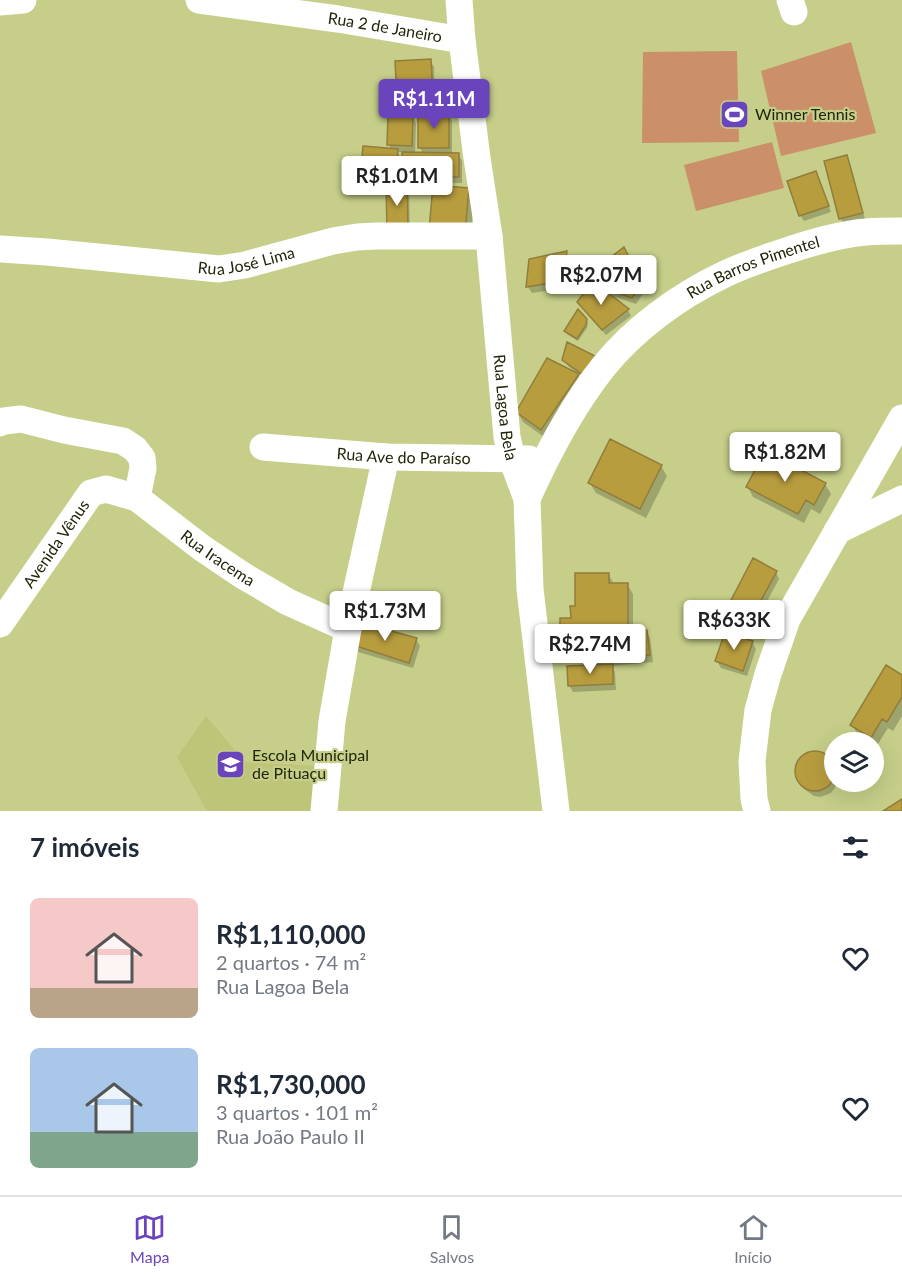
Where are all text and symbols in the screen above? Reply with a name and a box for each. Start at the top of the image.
street label: Rua 2 de Janeiro [327,8,444,45]
pin: R$1.11M [379,79,489,130]
text: R$1.11M [393,86,475,110]
sports icon: Winner Tennis [718,98,750,130]
place label: Winner Tennis [755,104,855,123]
pin: R$1.01M [342,156,452,207]
text: R$1.01M [356,163,438,187]
street label: Rua Barros Pimentel [683,231,821,302]
street label: Rua José Lima [197,242,297,278]
pin: R$2.07M [546,255,656,306]
text: R$2.07M [560,262,642,286]
street label: Rua Lagoa Bela [491,353,522,462]
pin: R$1.82M [730,432,840,483]
text: R$1.82M [744,439,826,463]
street label: Rua Ave do Paraíso [336,443,471,467]
street label: Avenida Vênus [18,496,93,591]
street label: Rua Iracema [177,525,259,590]
pin: R$1.73M [330,591,440,642]
text: R$1.73M [344,598,426,622]
pin: R$633K [685,600,783,651]
text: R$633K [698,607,770,631]
pin: R$2.74M [535,624,645,675]
text: R$2.74M [549,631,631,655]
map controls [824,732,884,792]
button: layers [824,732,884,792]
place label: Escola Municipal de Pituaçu [252,745,369,782]
school or university icon: Escola Municipal de Pituaçu [215,748,247,780]
text: 7 imóveis [30,831,140,863]
icon: filters [839,831,872,864]
text: R$1,110,000 [216,918,366,950]
icon: home [78,922,150,994]
icon: heart [839,942,872,975]
text: 2 quartos · 74 m² [216,950,366,974]
text: Rua Lagoa Bela [216,974,349,998]
text: R$1,730,000 [216,1068,366,1100]
icon: home [78,1072,150,1144]
icon: heart [839,1092,872,1125]
text: 3 quartos · 101 m² [216,1100,378,1124]
text: Rua João Paulo II [216,1124,365,1148]
tab: Mapa [130,1211,170,1266]
tab: Salvos [430,1211,474,1266]
tab: Início [734,1211,772,1266]

